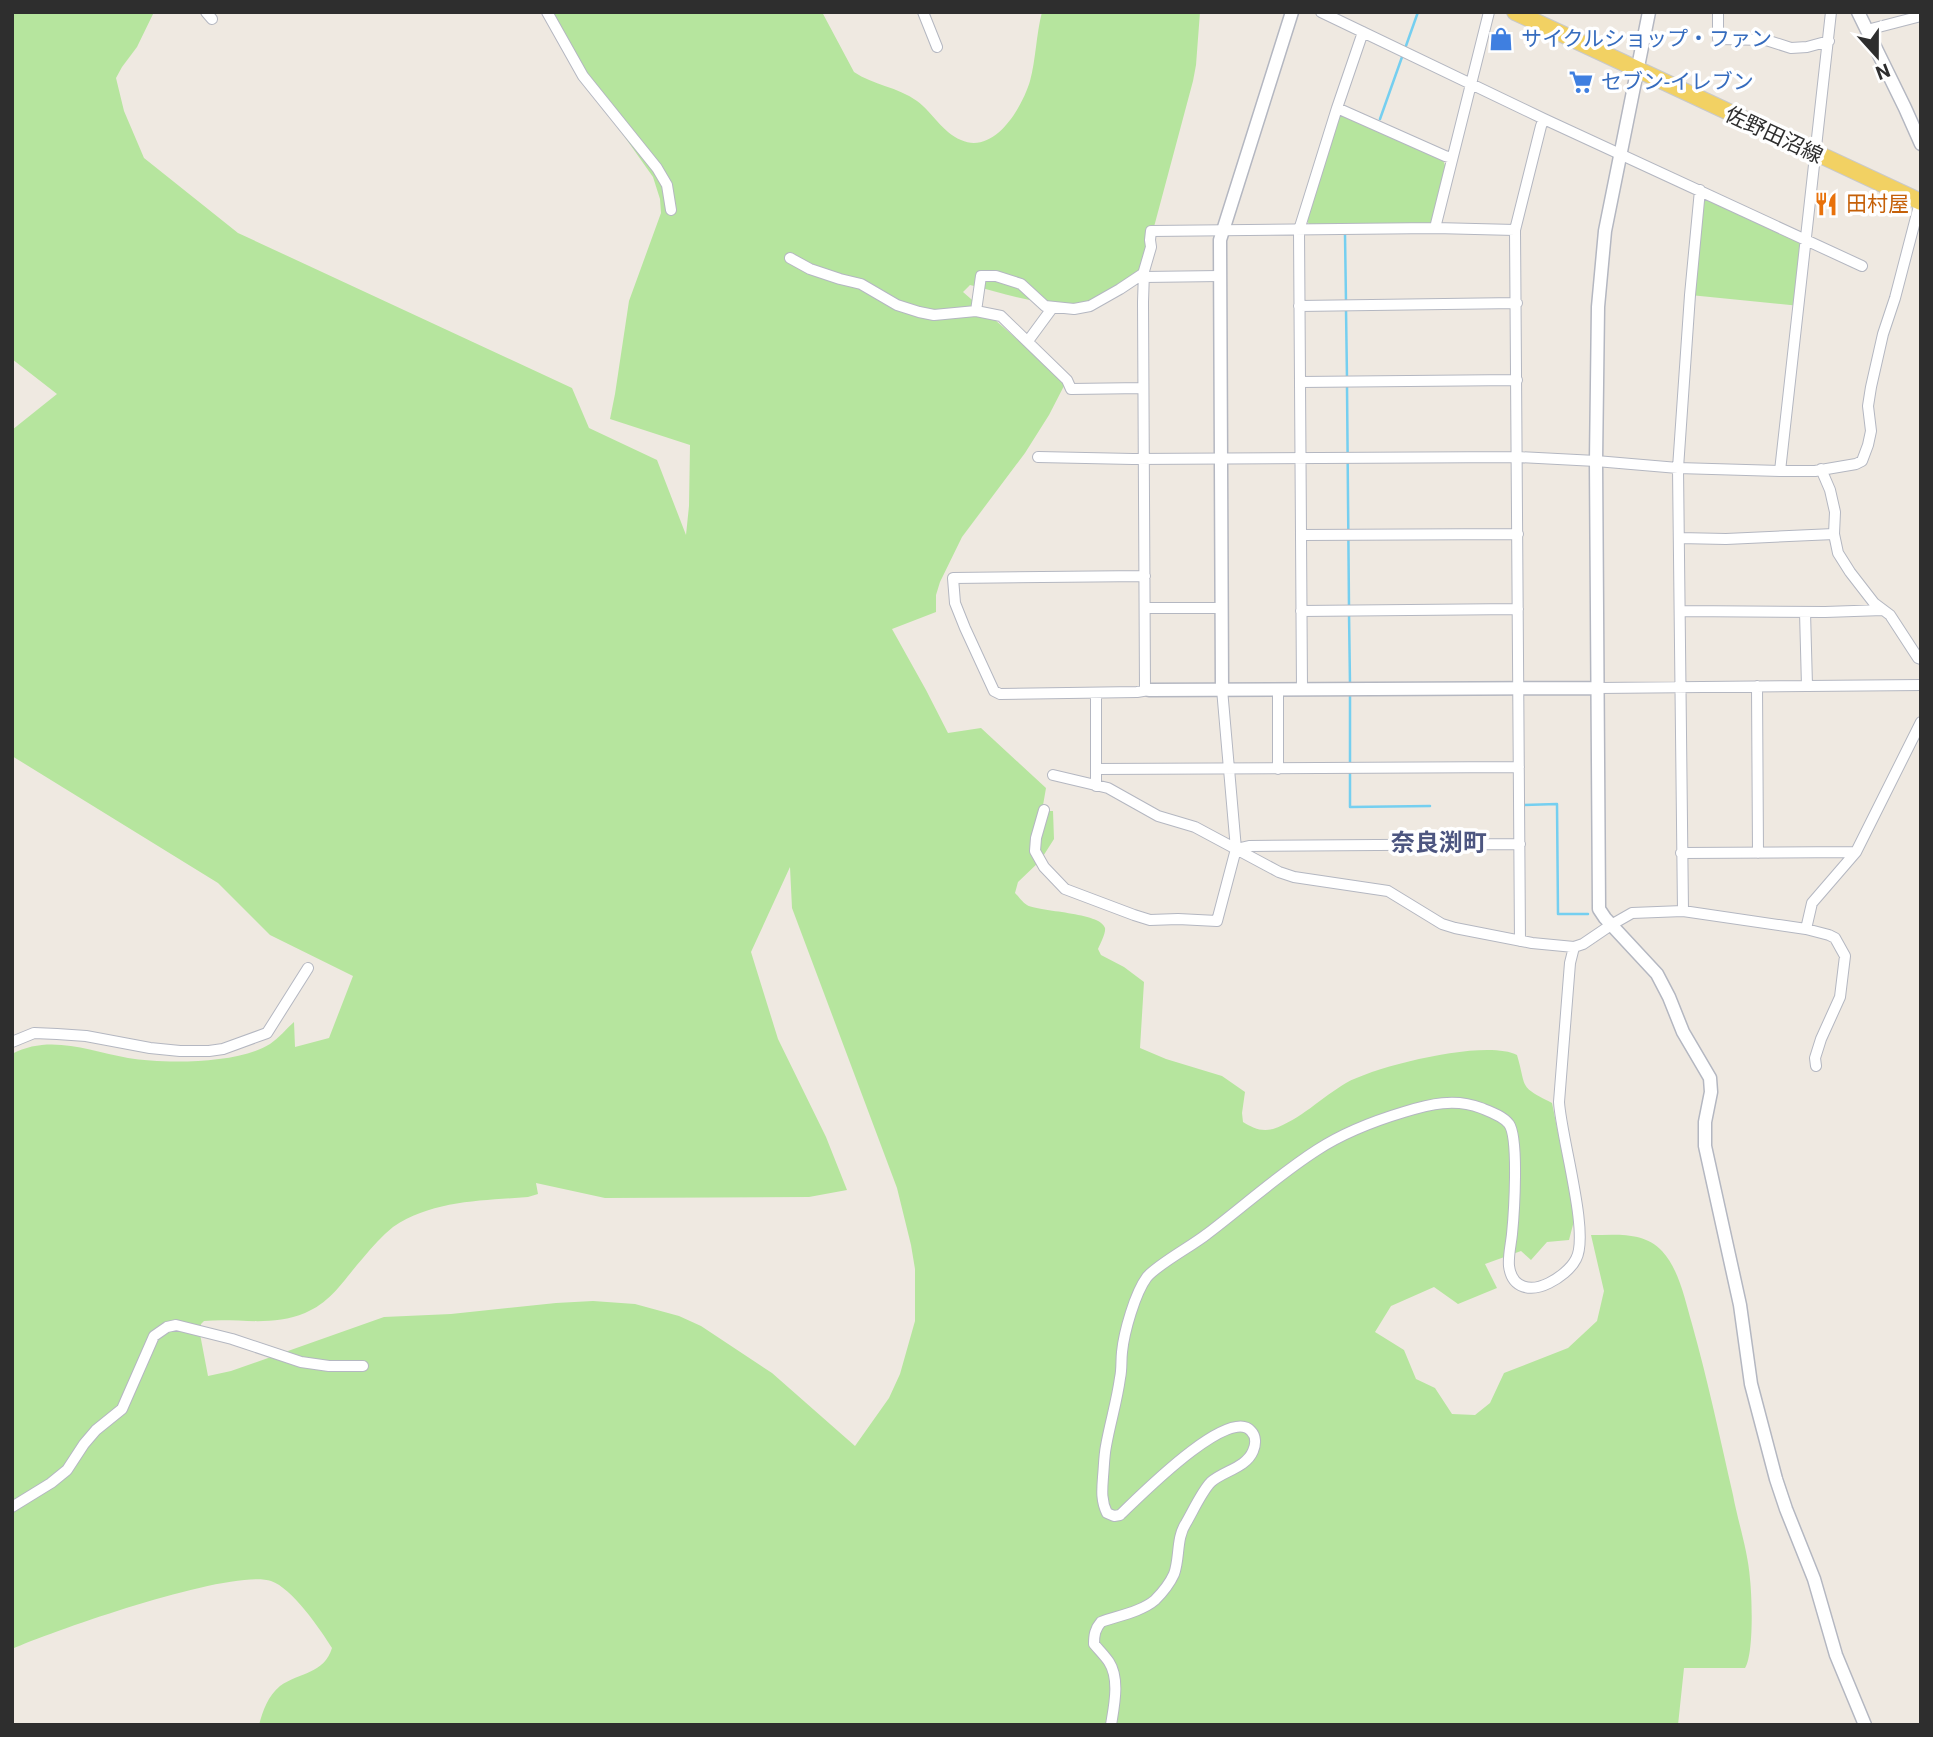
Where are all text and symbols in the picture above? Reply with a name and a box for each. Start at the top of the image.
north arrow [1842,21,1912,91]
shop icon: サイクルショップ・ファン [1487,25,1515,53]
place label: サイクルショップ・ファン [1521,27,1772,51]
text: N [1873,58,1893,85]
supermarket icon: セブン-イレブン [1567,68,1595,96]
place label: セブン-イレブン [1601,70,1754,94]
street label: 佐野田沼線 [1721,102,1827,168]
restaurant icon: 田村屋 [1812,190,1840,218]
place label: 田村屋 [1846,192,1909,216]
district label: 奈良渕町 [1391,829,1487,857]

